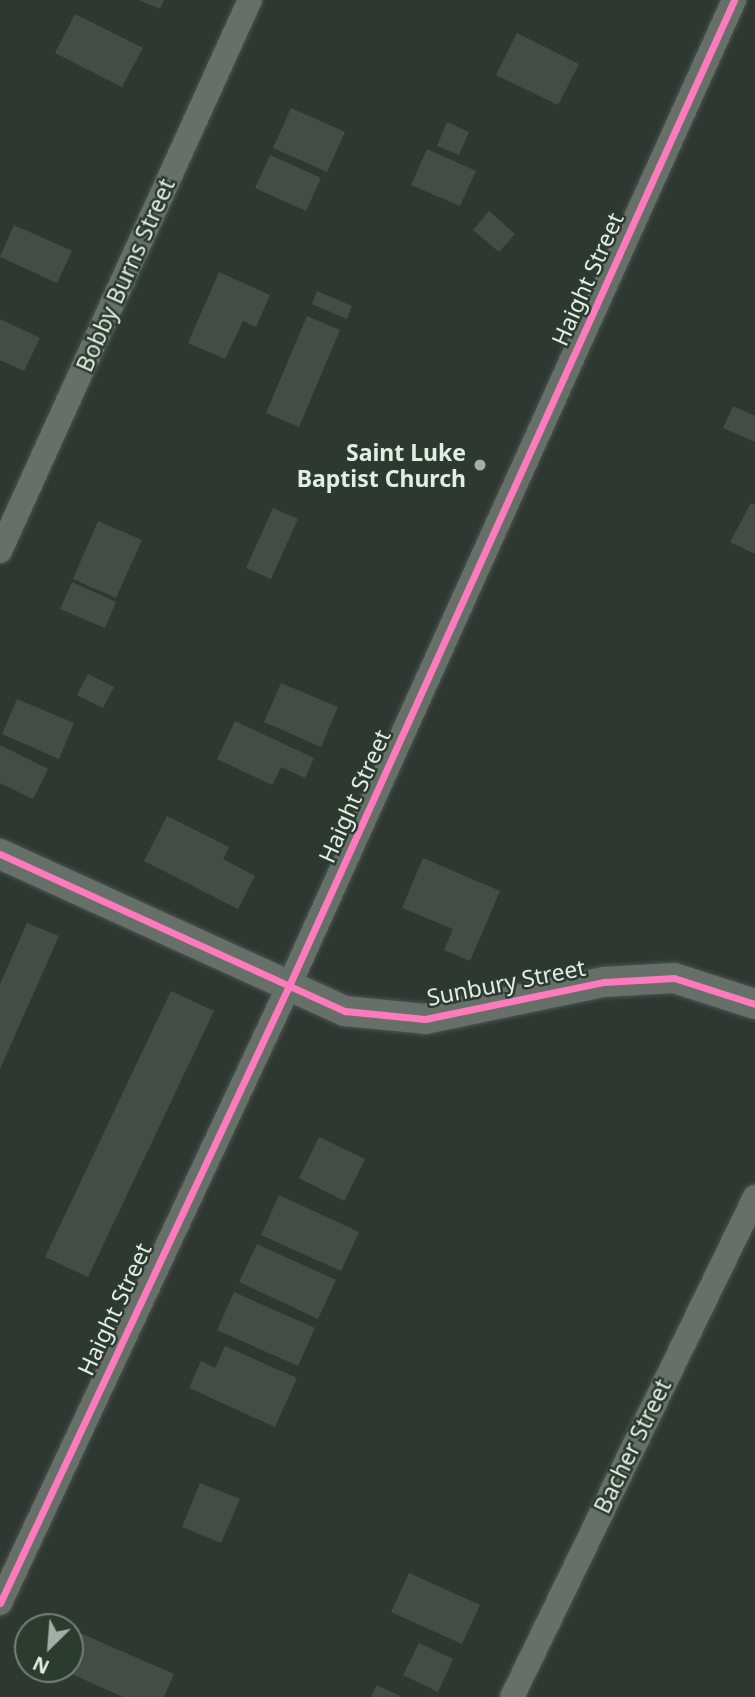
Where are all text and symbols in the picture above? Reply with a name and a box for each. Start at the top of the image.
street label: Bobby Burns Street [70,174,180,376]
street label: Haight Street [545,208,629,350]
place label: Saint Luke Baptist Church [297,438,466,492]
marker: Saint Luke Baptist Church [472,457,488,473]
street label: Haight Street [312,725,396,867]
street label: Sunbury Street [424,953,588,1011]
street label: Haight Street [71,1238,157,1380]
street label: Bacher Street [588,1374,676,1518]
north arrow [14,1613,84,1683]
text: N [28,1650,53,1680]

